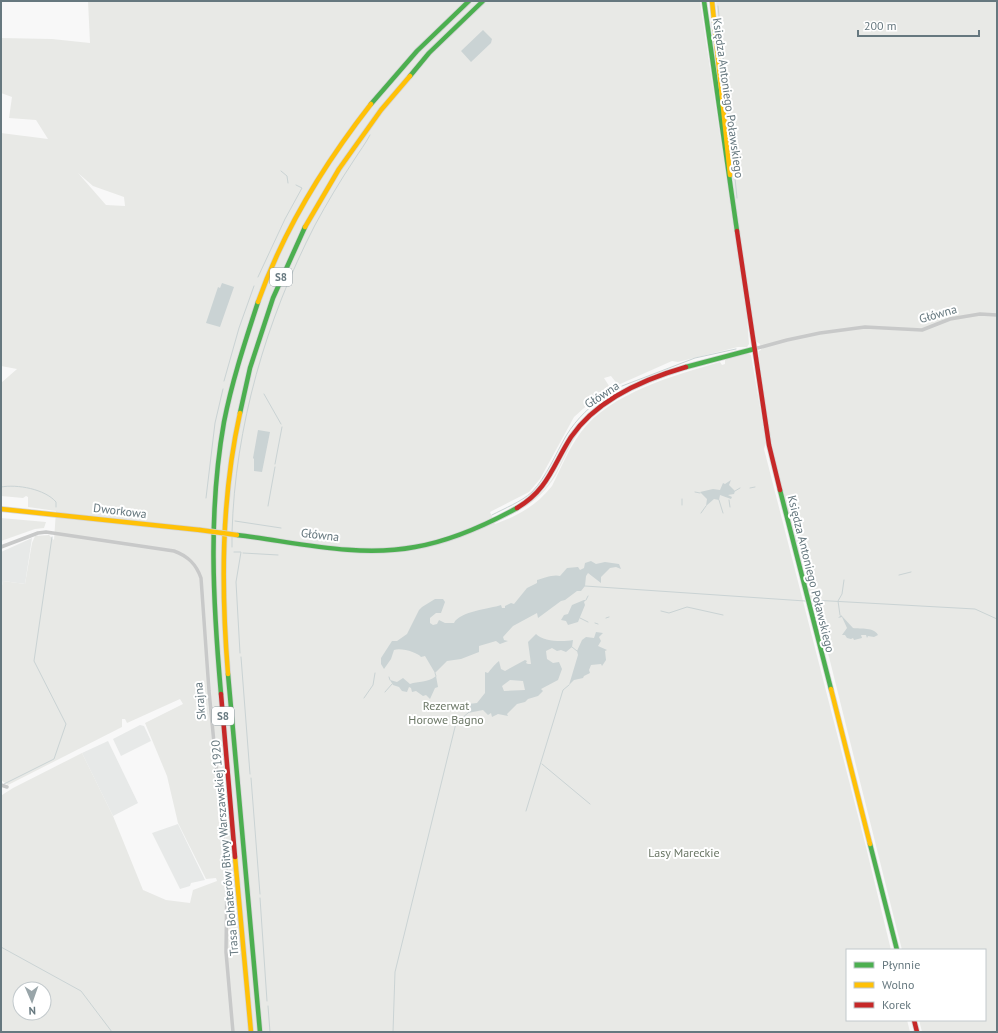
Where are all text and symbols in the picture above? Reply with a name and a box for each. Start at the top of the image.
scale bar [858,12,979,38]
street label: Księdza Antoniego Poławskiego [710,17,747,179]
text: 200 m [864,18,897,33]
road number: S8 [270,268,292,286]
street label: Główna [917,301,958,326]
street label: Główna [582,378,622,411]
street label: Księdza Antoniego Poławskiego [785,494,838,654]
street label: Dworkowa [92,500,148,521]
street label: Główna [300,525,340,544]
street label: Skrajna [190,681,209,721]
park label: Rezerwat Horowe Bagno [408,698,484,727]
road number: S8 [212,707,234,725]
street label: Trasa Bohaterów Bitwy Warszawskiej 1920 [208,739,241,956]
park label: Lasy Mareckie [648,845,720,860]
legend [846,949,986,1021]
text: Płynnie [882,957,920,972]
text: Wolno [882,977,914,992]
north arrow [12,981,52,1021]
text: Korek [882,997,911,1012]
text: N [28,1004,36,1018]

